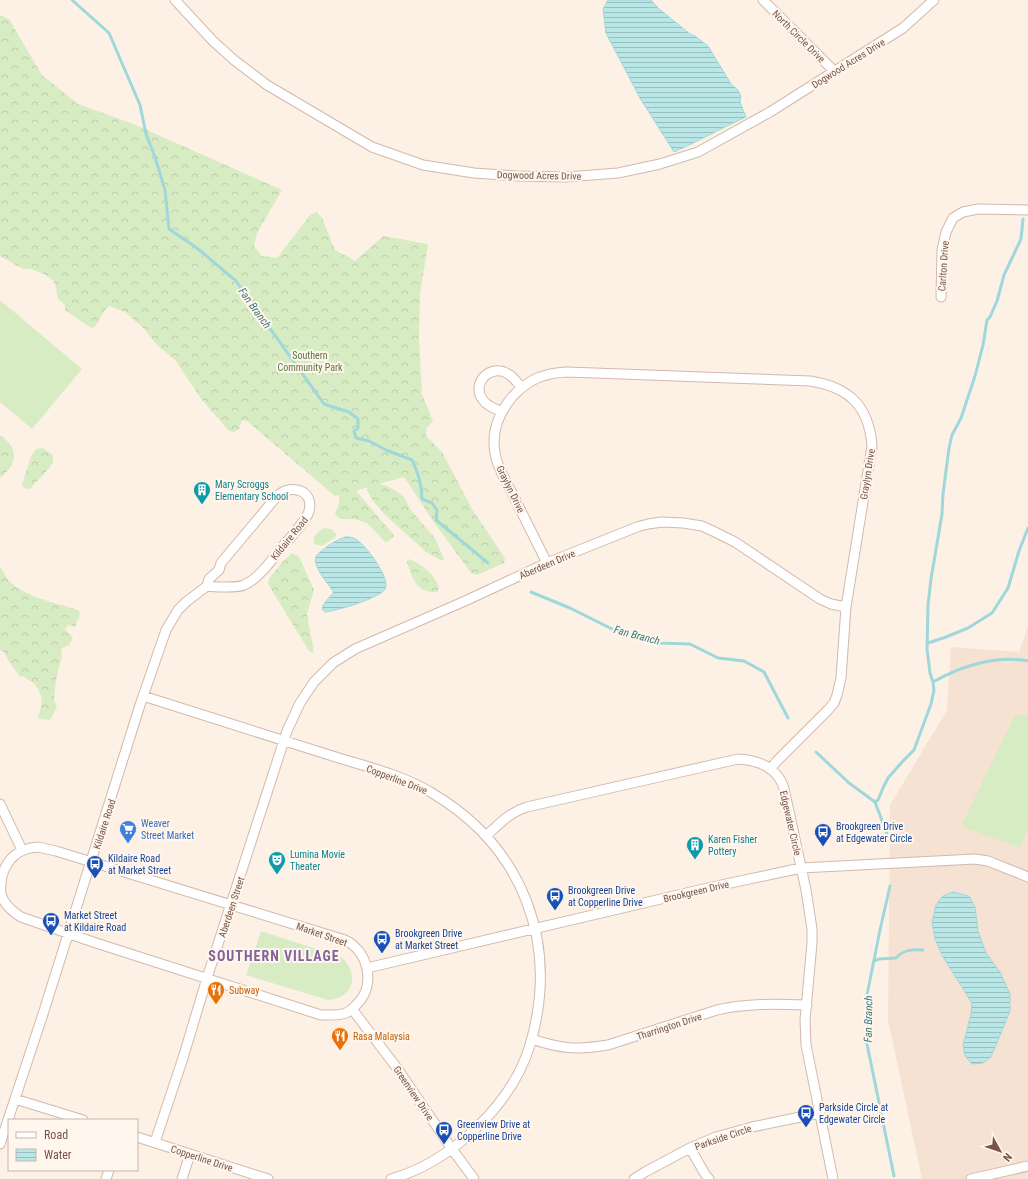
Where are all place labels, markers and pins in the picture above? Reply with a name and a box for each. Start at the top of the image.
place label: Mary Scroggs Elementary School [215,479,288,502]
building icon: Mary Scroggs Elementary School [192,480,212,505]
place label: Weaver Street Market [141,818,194,841]
supermarket icon: Weaver Street Market [118,819,138,844]
place label: Brookgreen Drive at Edgewater Circle [836,821,913,844]
bus stop icon: Brookgreen Drive at Edgewater Circle [813,822,833,847]
place label: Karen Fisher Pottery [708,834,757,857]
building icon: Karen Fisher Pottery [685,835,705,860]
place label: Lumina Movie Theater [290,849,345,872]
theatre icon: Lumina Movie Theater [267,850,287,875]
place label: Kildaire Road at Market Street [108,853,171,876]
bus stop icon: Kildaire Road at Market Street [85,854,105,879]
place label: Brookgreen Drive at Copperline Drive [568,885,643,908]
bus stop icon: Brookgreen Drive at Copperline Drive [545,886,565,911]
place label: Market Street at Kildaire Road [64,910,126,933]
bus stop icon: Market Street at Kildaire Road [41,911,61,936]
place label: Brookgreen Drive at Market Street [395,928,463,951]
bus stop icon: Brookgreen Drive at Market Street [372,929,392,954]
restaurant icon: Subway [206,980,226,1005]
place label: Subway [229,985,259,996]
restaurant icon: Rasa Malaysia [330,1026,350,1051]
place label: Rasa Malaysia [353,1031,410,1042]
place label: Parkside Circle at Edgewater Circle [819,1102,888,1125]
bus stop icon: Parkside Circle at Edgewater Circle [796,1103,816,1128]
place label: Greenview Drive at Copperline Drive [457,1119,530,1142]
bus stop icon: Greenview Drive at Copperline Drive [434,1120,454,1145]

